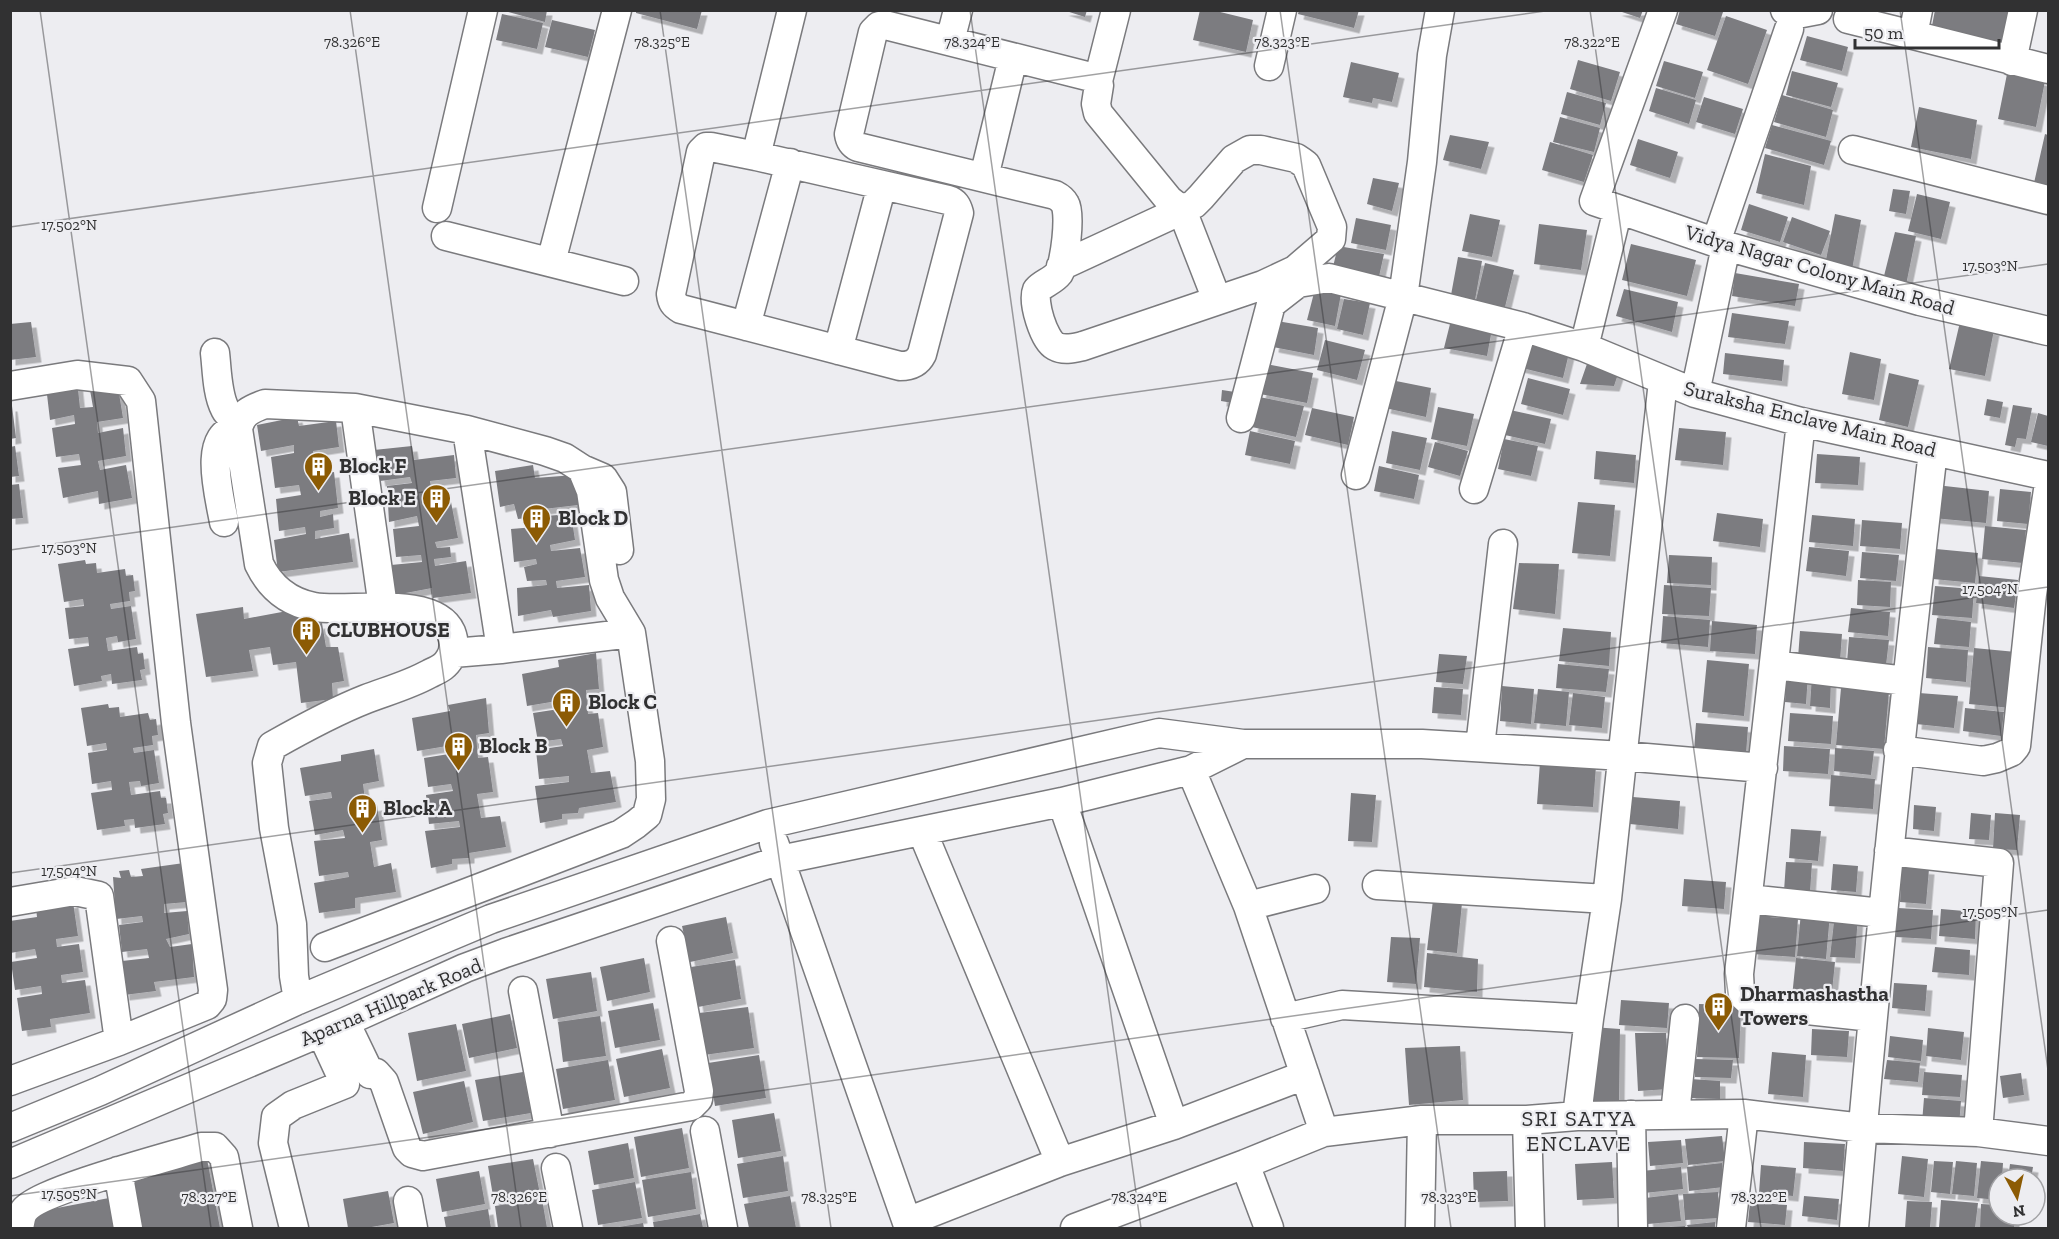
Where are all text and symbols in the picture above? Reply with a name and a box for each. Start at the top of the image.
scale bar [1855,12,1999,50]
text: 50 m [1864,22,1904,44]
text: 78.326°E [324,33,380,51]
text: 78.325°E [634,33,690,51]
text: 78.324°E [944,33,1000,51]
text: 78.323°E [1254,33,1310,51]
text: 78.322°E [1564,33,1620,51]
text: 17.502°N [41,216,97,234]
street label: Vidya Nagar Colony Main Road [1681,219,1958,320]
text: 17.503°N [1962,257,2018,275]
street label: Suraksha Enclave Main Road [1681,375,1939,462]
building icon: Block F [302,450,334,492]
place label: Block F [339,453,406,478]
building icon: Block E [421,482,453,524]
place label: Block E [348,485,416,510]
building icon: Block D [521,502,553,544]
place label: Block D [558,505,628,530]
text: 17.503°N [41,539,97,557]
text: 17.504°N [1962,580,2018,598]
building icon: CLUBHOUSE [290,614,322,656]
place label: CLUBHOUSE [327,617,450,642]
building icon: Block C [551,686,583,728]
place label: Block C [588,689,657,714]
building icon: Block B [442,730,474,772]
place label: Block B [479,733,548,758]
building icon: Block A [346,792,378,834]
place label: Block A [383,795,453,820]
text: 17.504°N [41,862,97,880]
text: 17.505°N [1962,903,2018,921]
street label: Aparna Hillpark Road [296,952,486,1051]
place label: Dharmashastha Towers [1740,981,1889,1030]
building icon: Dharmashastha Towers [1703,990,1735,1032]
district label: SRI SATYA ENCLAVE [1522,1105,1636,1157]
north arrow [1987,1167,2047,1227]
text: 17.505°N [41,1185,97,1203]
text: 78.327°E [181,1188,237,1206]
text: 78.326°E [491,1188,547,1206]
text: 78.325°E [801,1188,857,1206]
text: 78.324°E [1111,1188,1167,1206]
text: 78.323°E [1421,1188,1477,1206]
text: 78.322°E [1731,1188,1787,1206]
text: N [2012,1201,2026,1222]

